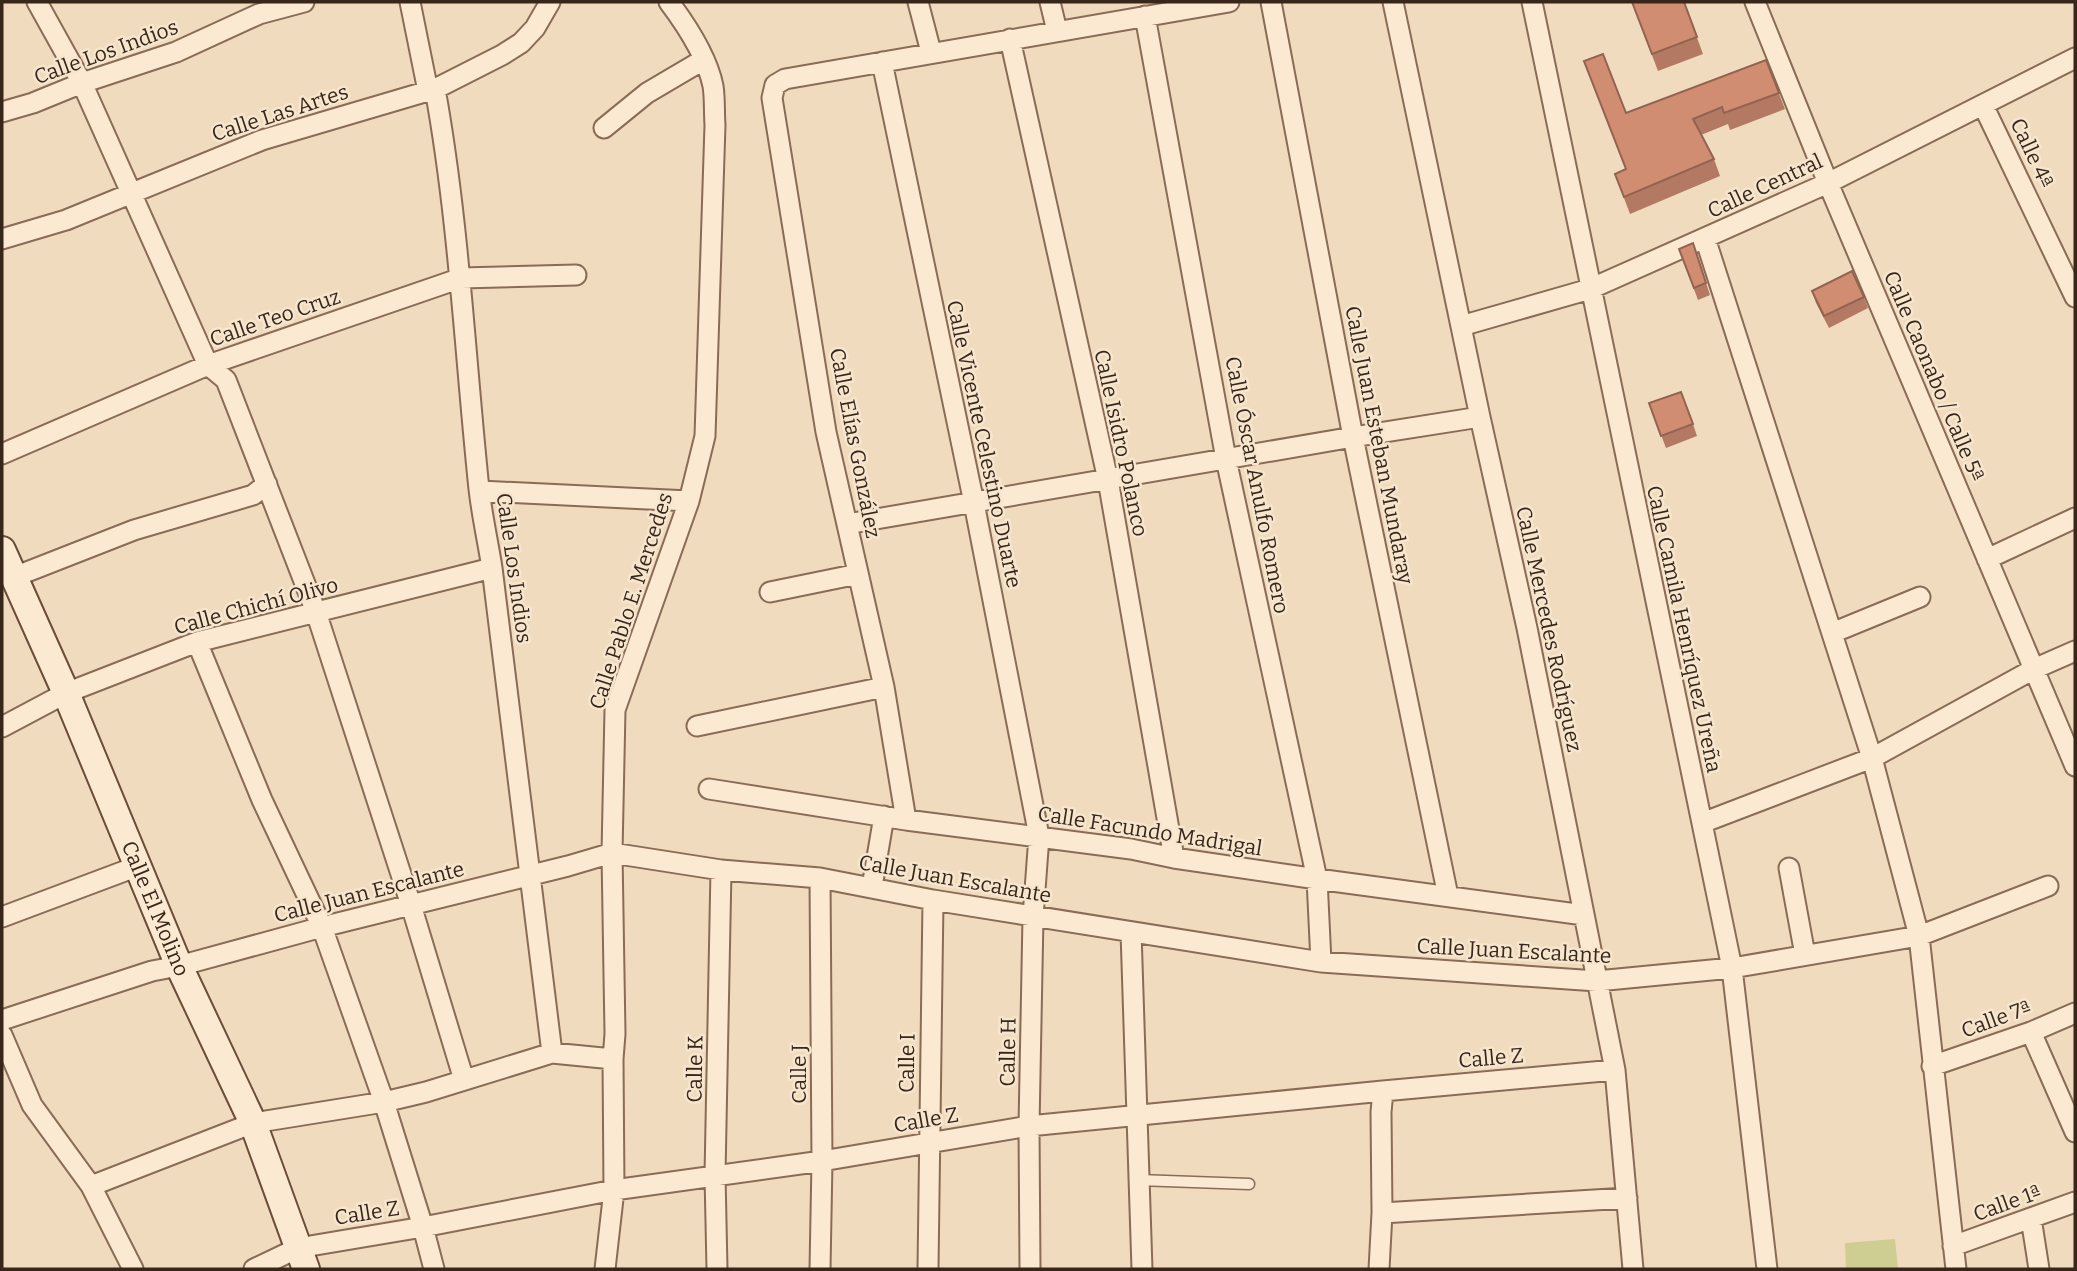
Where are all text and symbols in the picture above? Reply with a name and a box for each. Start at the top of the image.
street label: Calle Los Indios [30,14,182,90]
street label: Calle Las Artes [208,79,352,147]
street label: Calle 4ª [2005,114,2059,192]
street label: Calle Central [1703,148,1827,224]
street label: Calle Caonabo / Calle 5ª [1878,267,1990,485]
street label: Calle Teo Cruz [206,284,344,352]
street label: Calle Vicente Celestino Duarte [941,298,1027,590]
street label: Calle Juan Esteban Mundaray [1339,304,1419,587]
street label: Calle Elías González [824,346,886,540]
street label: Calle Isidro Polanco [1088,347,1154,539]
street label: Calle Óscar Anulfo Romero [1219,354,1295,616]
street label: Calle Camila Henríquez Ureña [1641,483,1727,775]
street label: Calle Pablo E. Mercedes [584,489,678,713]
street label: Calle Los Indios [491,491,537,645]
street label: Calle Mercedes Rodríguez [1510,504,1588,754]
street label: Calle Chichí Olivo [171,572,341,640]
street label: Calle Facundo Madrigal [1036,800,1264,862]
street label: Calle El Molino [116,837,195,980]
street label: Calle Juan Escalante [857,849,1053,909]
street label: Calle Juan Escalante [271,856,467,928]
street label: Calle Juan Escalante [1416,933,1612,969]
street label: Calle 7ª [1958,994,2034,1044]
street label: Calle H [994,1017,1022,1087]
street label: Calle I [893,1033,921,1093]
street label: Calle K [681,1035,709,1103]
street label: Calle Z [1457,1042,1525,1074]
street label: Calle J [786,1044,812,1104]
street label: Calle Z [892,1102,960,1138]
street label: Calle 1ª [1970,1179,2044,1227]
street label: Calle Z [333,1195,401,1231]

